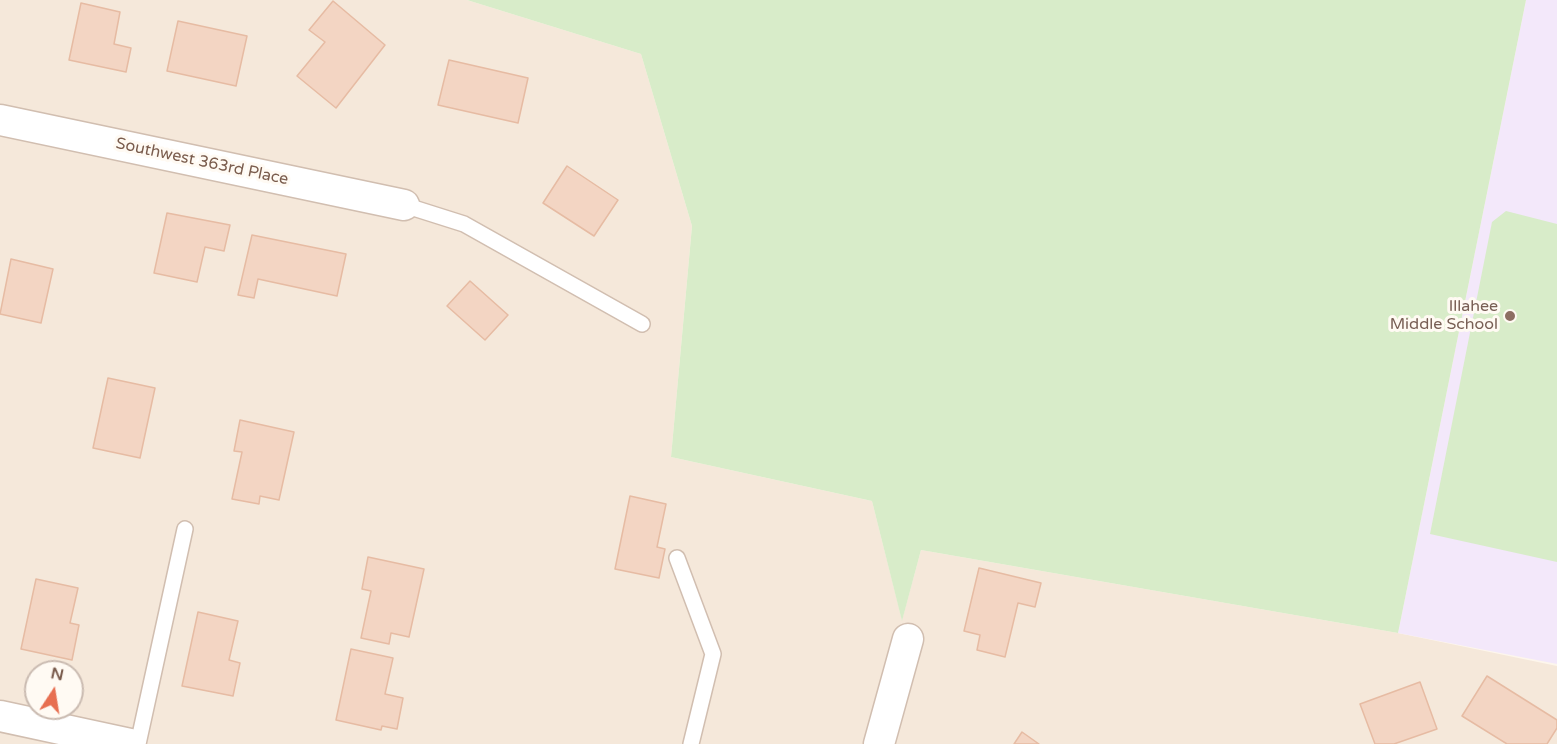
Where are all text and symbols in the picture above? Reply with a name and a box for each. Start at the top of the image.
street label: Southwest 363rd Place [114,134,290,190]
place label: Illahee Middle School [1390,297,1498,335]
marker: Illahee Middle School [1503,309,1517,323]
north arrow [24,660,84,720]
text: N [49,663,66,685]

